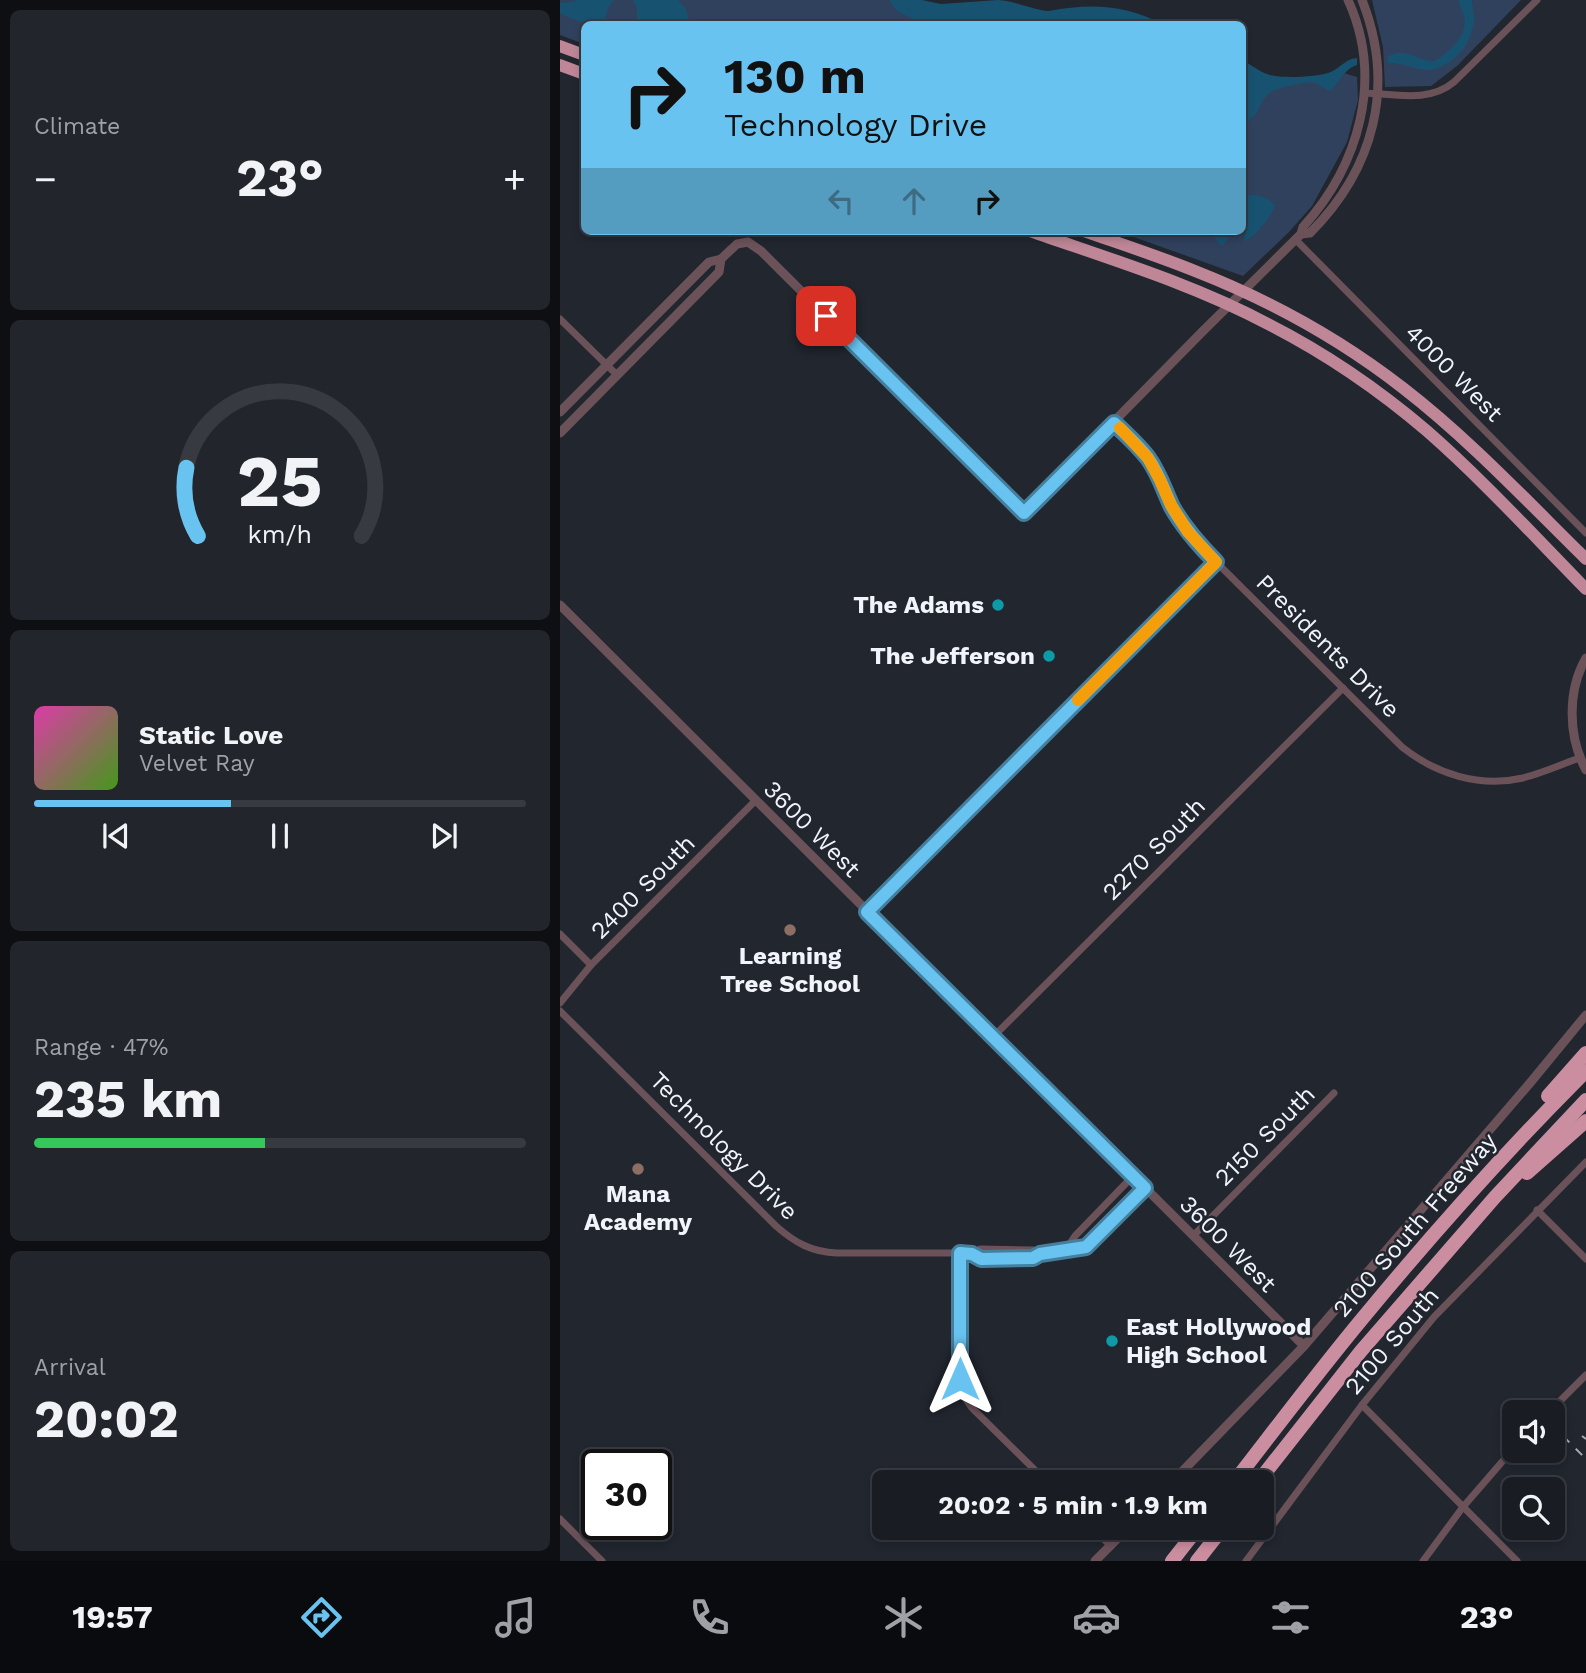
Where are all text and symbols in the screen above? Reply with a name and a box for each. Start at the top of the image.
text: 130 m [724,47,866,105]
icon: right [609,49,700,140]
text: Technology Drive [724,106,987,144]
text: Climate [34,113,120,140]
text: 23° [236,148,324,209]
text: − [34,157,57,201]
text: + [503,157,526,201]
icon: left [822,182,860,220]
icon: ahead [895,182,933,220]
icon: right [968,182,1006,220]
pin [796,286,856,346]
icon: arrive [807,297,845,335]
street label: 4000 West [1400,319,1508,427]
text: 25 [237,439,323,525]
text: km/h [248,520,312,549]
street label: Presidents Drive [1251,569,1405,723]
place label: The Adams [853,591,984,619]
marker: The Adams [990,597,1006,613]
place label: The Jefferson [870,642,1035,670]
marker: The Jefferson [1041,648,1057,664]
text: Static Love [139,720,283,750]
text: Velvet Ray [139,750,255,777]
street label: 3600 West [758,775,866,883]
street label: 2270 South [1097,792,1211,906]
icon: previous [97,817,135,855]
icon: pause [261,817,299,855]
icon: next [425,817,463,855]
street label: 2400 South [585,829,701,945]
marker: Learning Tree School [782,922,798,938]
place label: Learning Tree School [720,942,860,998]
text: Range · 47% [34,1034,168,1061]
street label: Technology Drive [644,1066,804,1226]
text: 235 km [34,1069,222,1130]
street label: 2150 South [1209,1080,1321,1192]
street label: 2100 South Freeway [1327,1127,1503,1323]
marker: Mana Academy [630,1161,646,1177]
place label: Mana Academy [584,1180,692,1236]
street label: 3600 West [1174,1190,1282,1298]
street label: 2100 South [1339,1282,1445,1400]
place label: East Hollywood High School [1126,1313,1311,1369]
marker: East Hollywood High School [1104,1333,1120,1349]
position arrow [923,1342,997,1416]
text: Arrival [34,1354,106,1381]
text: 20:02 [34,1389,179,1450]
map controls [1502,1400,1565,1540]
button: sound [1502,1400,1565,1463]
speed limit sign: 30 [581,1449,672,1540]
button: search [1502,1477,1565,1540]
text: 20:02 · 5 min · 1.9 km [938,1490,1208,1520]
icon: directions [297,1593,346,1642]
icon: music [491,1593,540,1642]
icon: phone [685,1593,734,1642]
icon: climate [879,1593,928,1642]
icon: car [1072,1593,1121,1642]
icon: filters [1266,1593,1315,1642]
text: 19:57 [72,1598,153,1636]
text: 23° [1460,1598,1514,1636]

